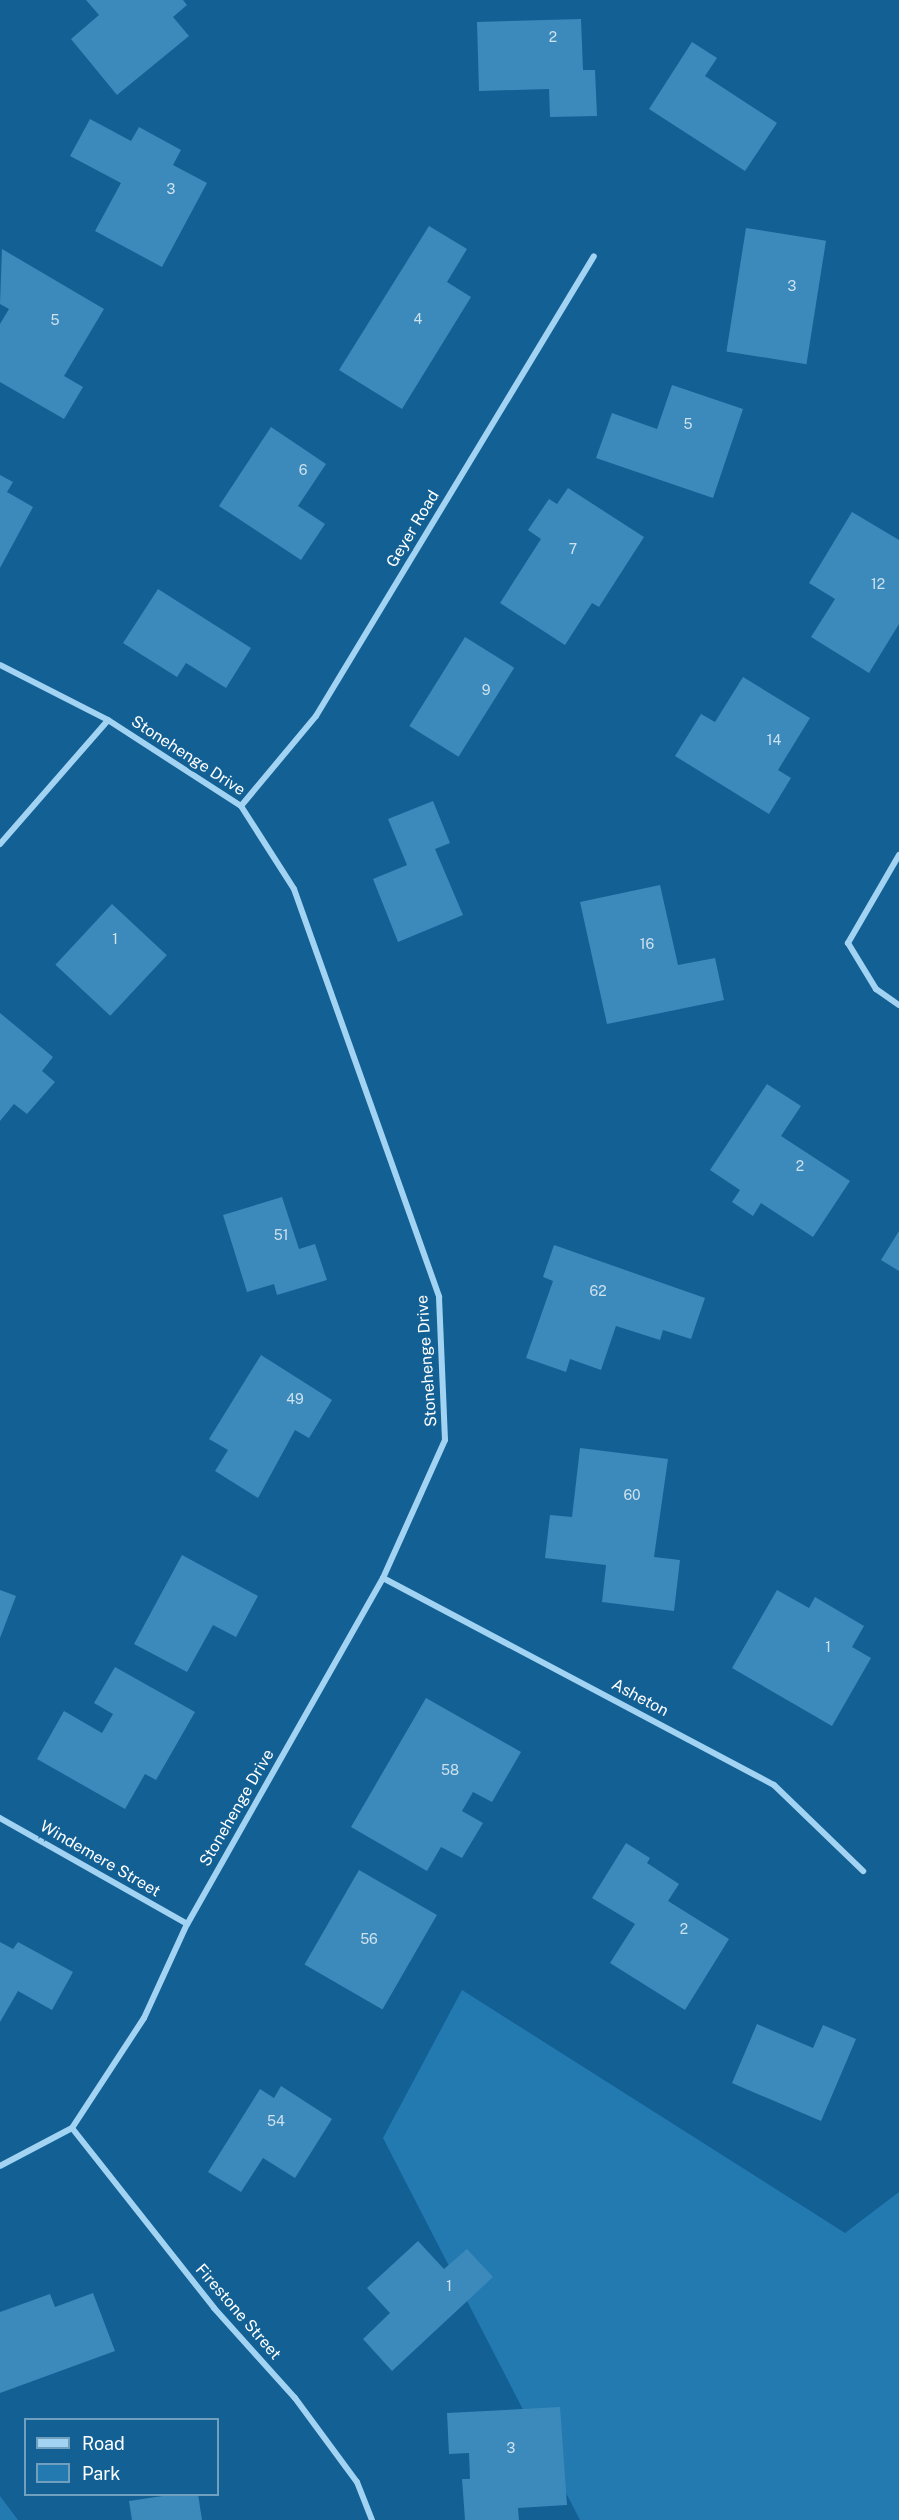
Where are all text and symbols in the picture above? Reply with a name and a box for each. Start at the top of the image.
house number: 2 [549,29,557,45]
house number: 3 [167,181,175,197]
house number: 3 [788,278,796,294]
house number: 4 [414,311,422,327]
house number: 5 [51,312,59,328]
house number: 5 [684,416,692,432]
house number: 6 [299,462,307,478]
street label: Geyer Road [383,487,443,571]
house number: 7 [569,541,577,557]
house number: 12 [871,576,885,592]
house number: 9 [482,682,490,698]
street label: Stonehenge Drive [127,712,249,800]
house number: 14 [767,732,781,748]
house number: 1 [112,931,118,947]
house number: 16 [640,936,654,952]
house number: 2 [796,1158,804,1174]
house number: 51 [274,1227,288,1243]
house number: 62 [589,1283,607,1299]
street label: Stonehenge Drive [413,1294,441,1428]
house number: 49 [286,1391,304,1407]
house number: 60 [623,1487,641,1503]
house number: 1 [825,1639,831,1655]
street label: Asheton [608,1675,672,1721]
street label: Stonehenge Drive [196,1746,278,1870]
house number: 58 [441,1762,459,1778]
street label: Windemere Street [36,1817,164,1901]
house number: 2 [680,1921,688,1937]
house number: 56 [360,1931,378,1947]
house number: 54 [267,2113,285,2129]
street label: Firestone Street [191,2260,285,2364]
house number: 1 [446,2278,452,2294]
legend [24,2418,219,2496]
text: Road [82,2433,125,2454]
house number: 3 [507,2440,515,2456]
text: Park [82,2463,120,2484]

